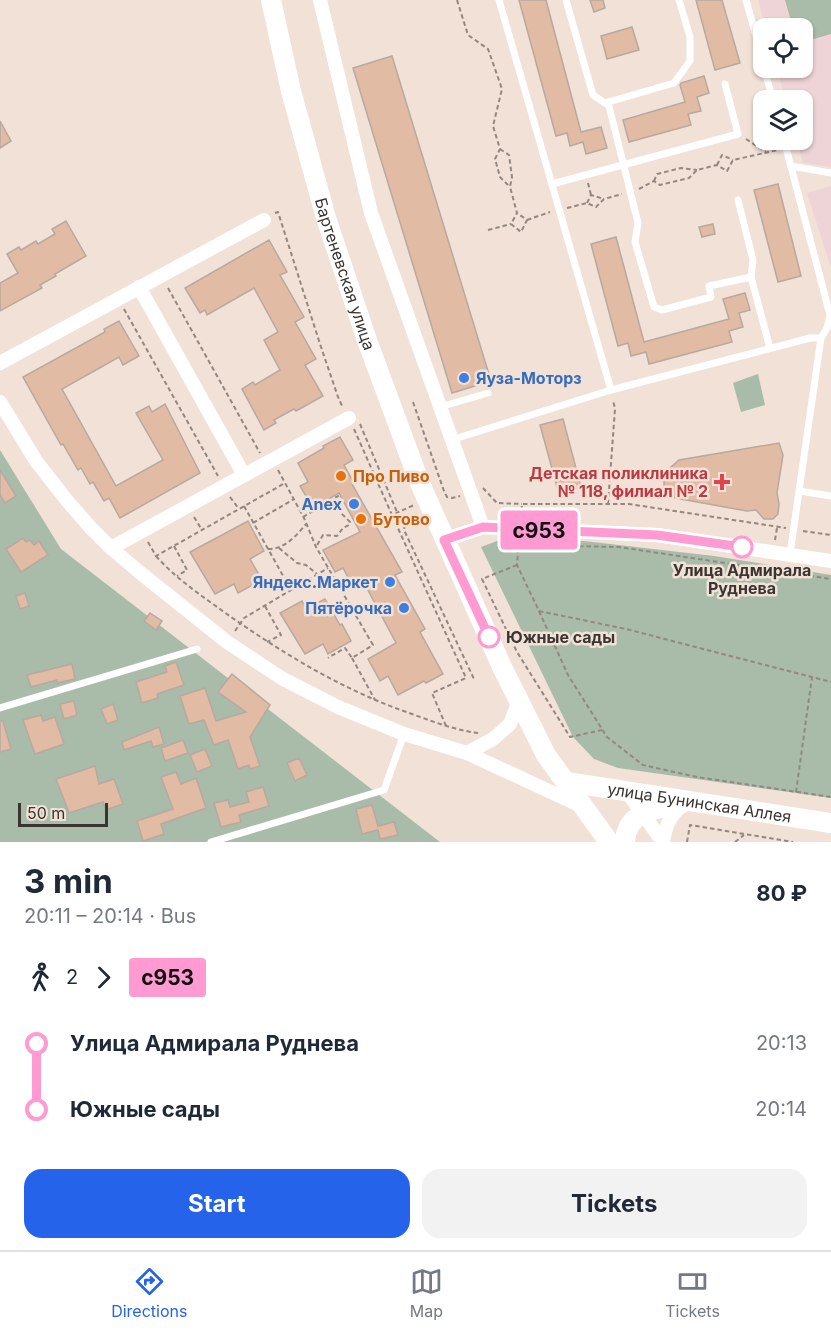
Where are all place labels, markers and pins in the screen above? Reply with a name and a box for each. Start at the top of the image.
place label: Яуза-Моторз [476,368,582,388]
marker: Яуза-Моторз [457,371,471,385]
place label: Детская поликлиника № 118, филиал № 2 [529,463,708,501]
place label: Про Пиво [353,466,430,486]
marker: Про Пиво [334,469,348,483]
marker: Детская поликлиника № 118, филиал № 2 [713,473,731,491]
place label: Anex [302,494,342,514]
marker: Anex [347,497,361,511]
place label: Бутово [373,509,430,529]
marker: Бутово [354,512,368,526]
marker: Улица Адмирала Руднева [731,536,753,558]
place label: Улица Адмирала Руднева [673,560,811,598]
place label: Яндекс.Маркет [253,572,378,592]
marker: Яндекс.Маркет [383,575,397,589]
place label: Пятёрочка [305,598,392,618]
marker: Пятёрочка [397,601,411,615]
marker: Южные сады [478,626,500,648]
place label: Южные сады [506,627,615,647]

